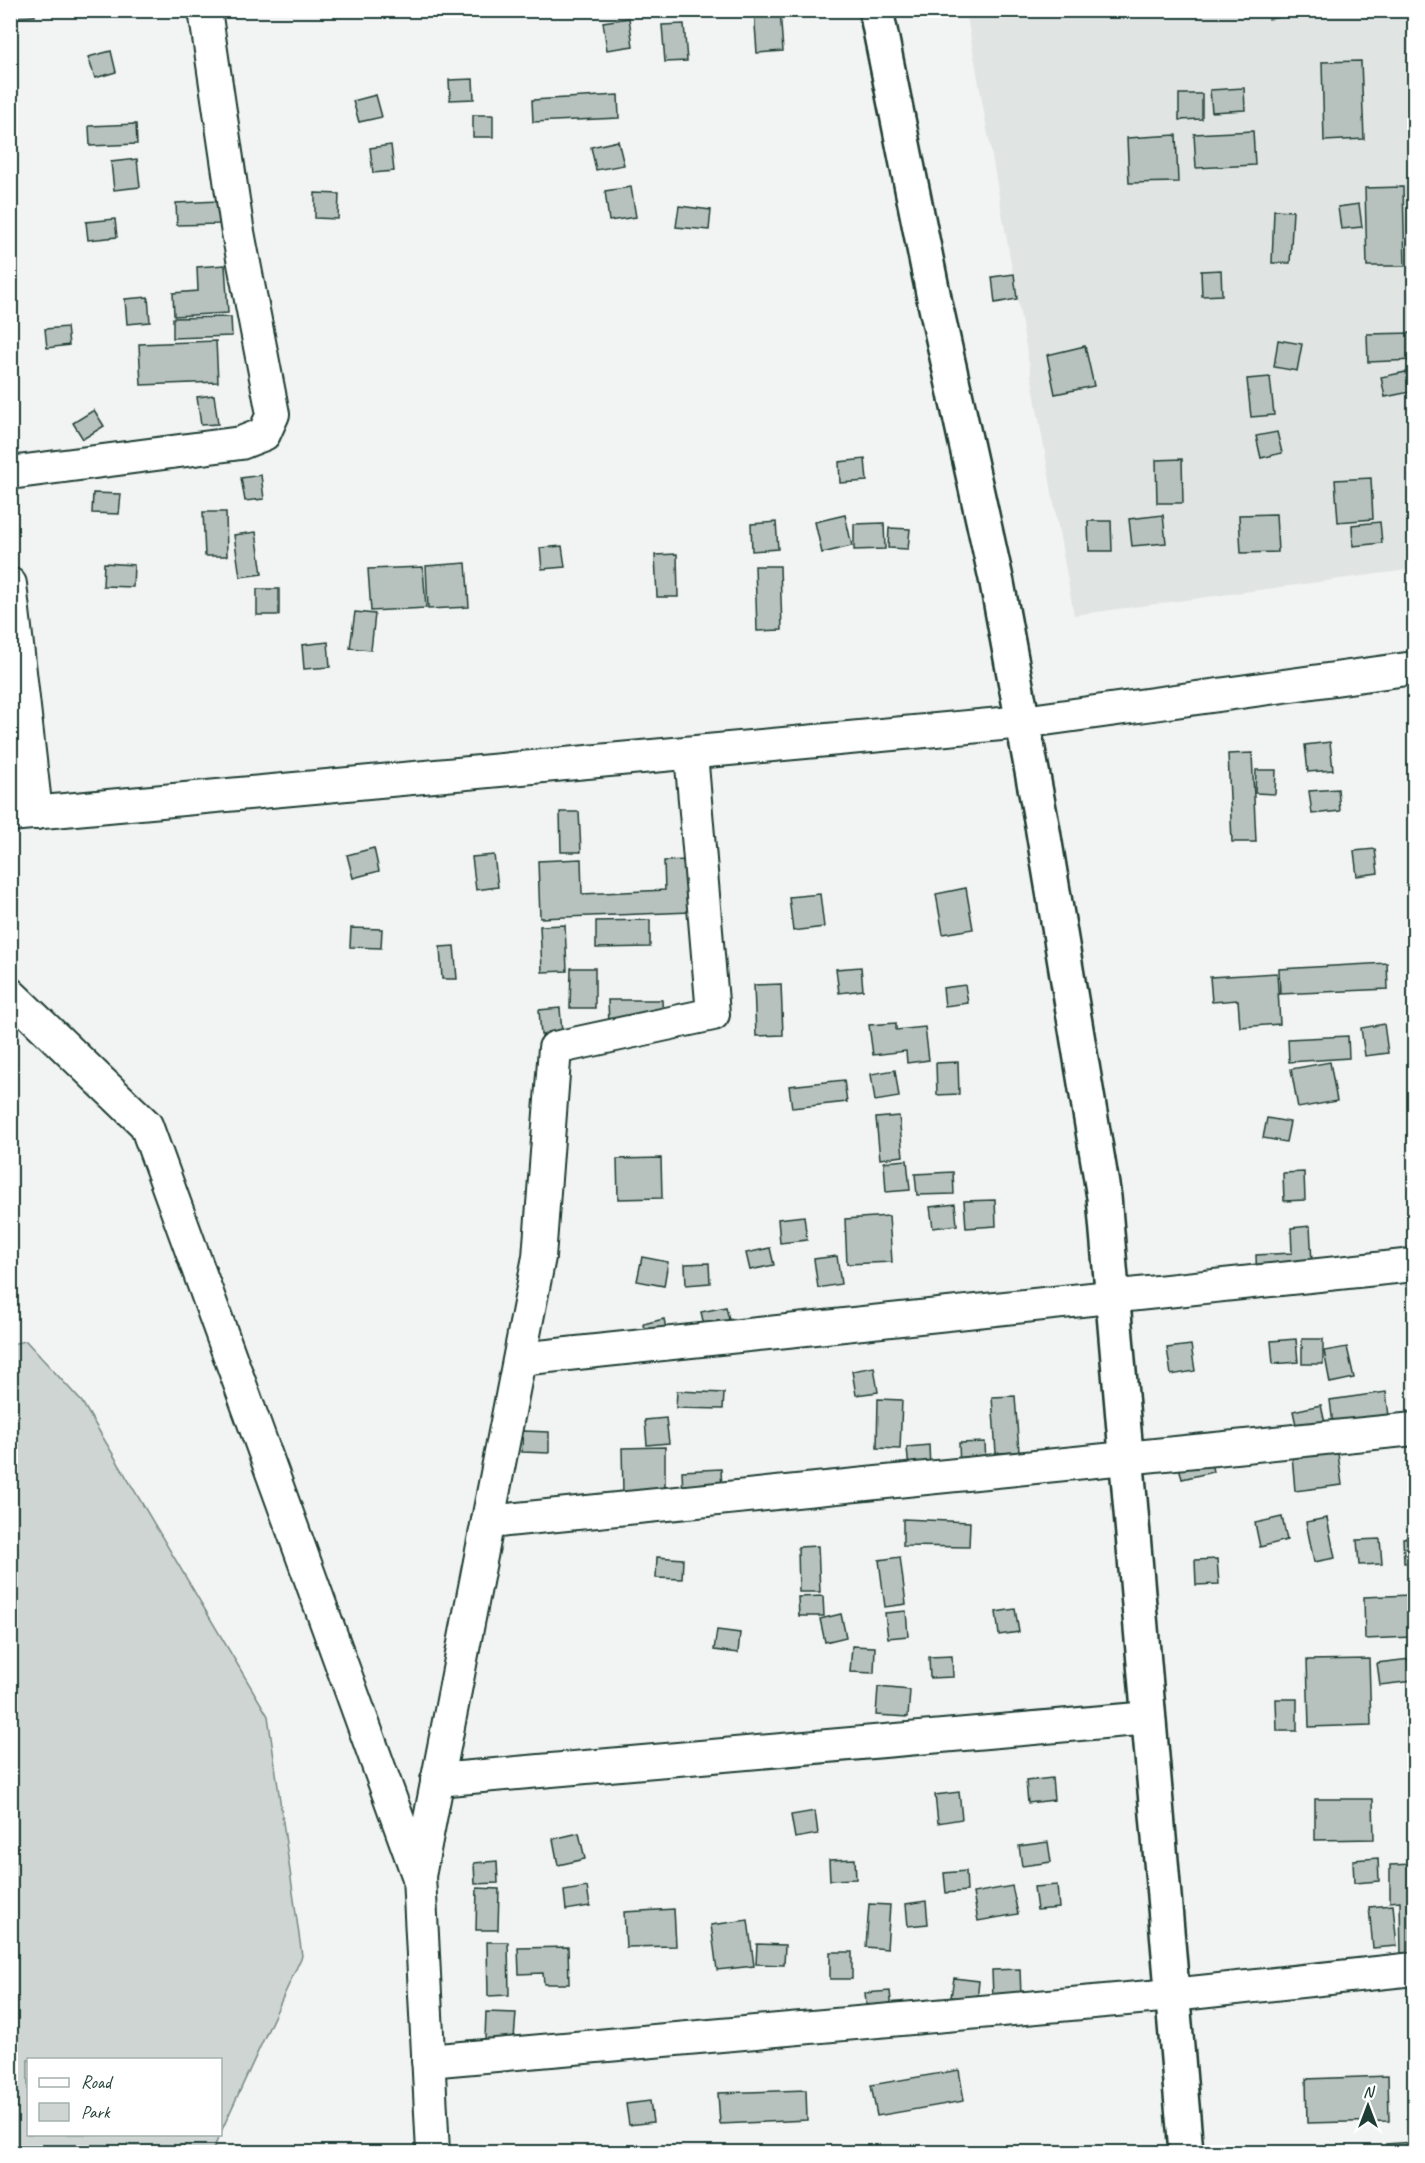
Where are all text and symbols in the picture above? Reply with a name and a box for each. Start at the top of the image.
legend [27,2058,222,2136]
text: Road [81,2071,114,2093]
north arrow [1338,2076,1398,2136]
text: N [1363,2082,1376,2102]
text: Park [81,2101,111,2123]

